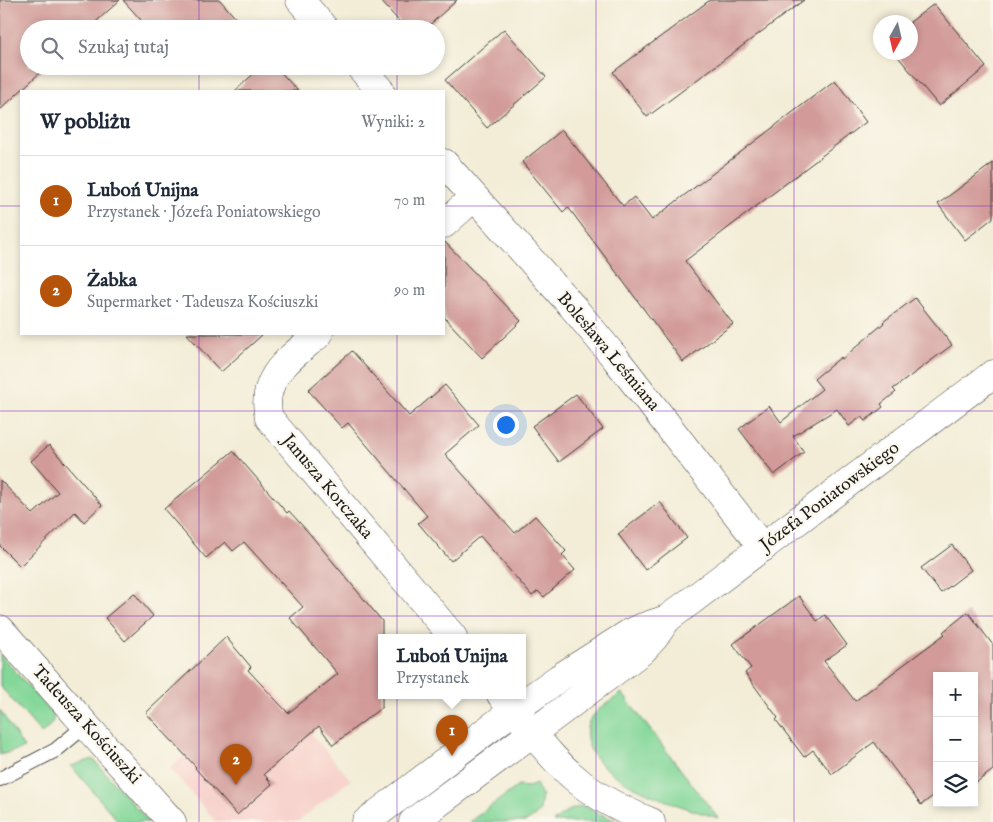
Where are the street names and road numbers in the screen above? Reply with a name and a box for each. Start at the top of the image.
street label: Bolesława Leśmiana [552,288,665,416]
street label: Janusza Korczaka [275,428,378,544]
street label: Józefa Poniatowskiego [754,437,905,558]
street label: Tadeusza Kościuszki [26,660,146,790]

